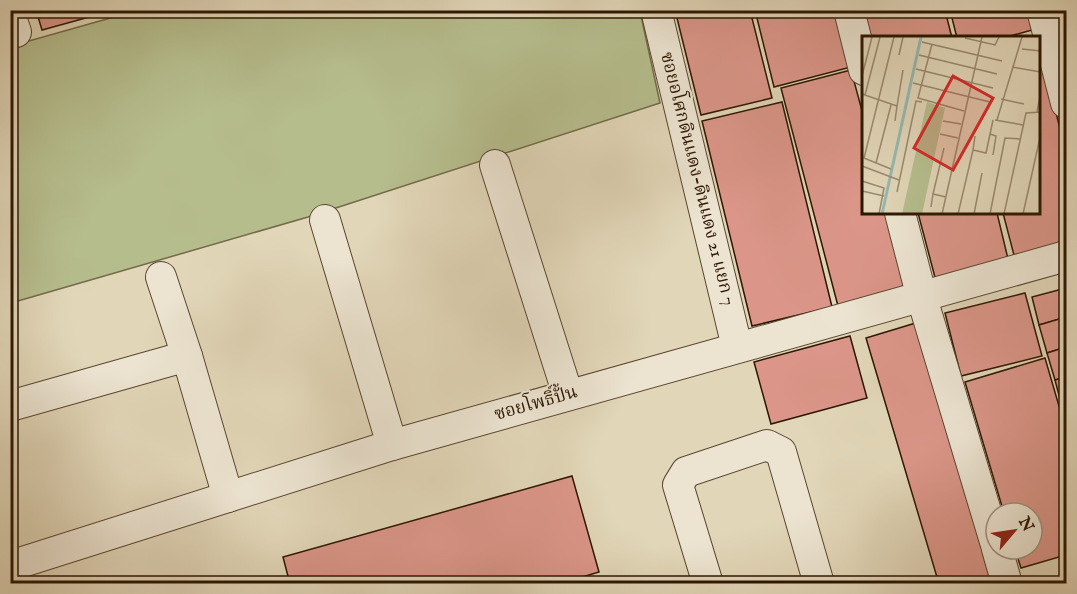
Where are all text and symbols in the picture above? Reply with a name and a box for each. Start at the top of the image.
inset map [862,36,1041,214]
street label: ซอยอโศกดินแดง-ดินแดง 21 แยก 7 [654,49,743,308]
street label: ซอยโพธิ์ปั้น [491,377,580,427]
north arrow [984,501,1044,561]
text: N [1013,513,1038,536]

